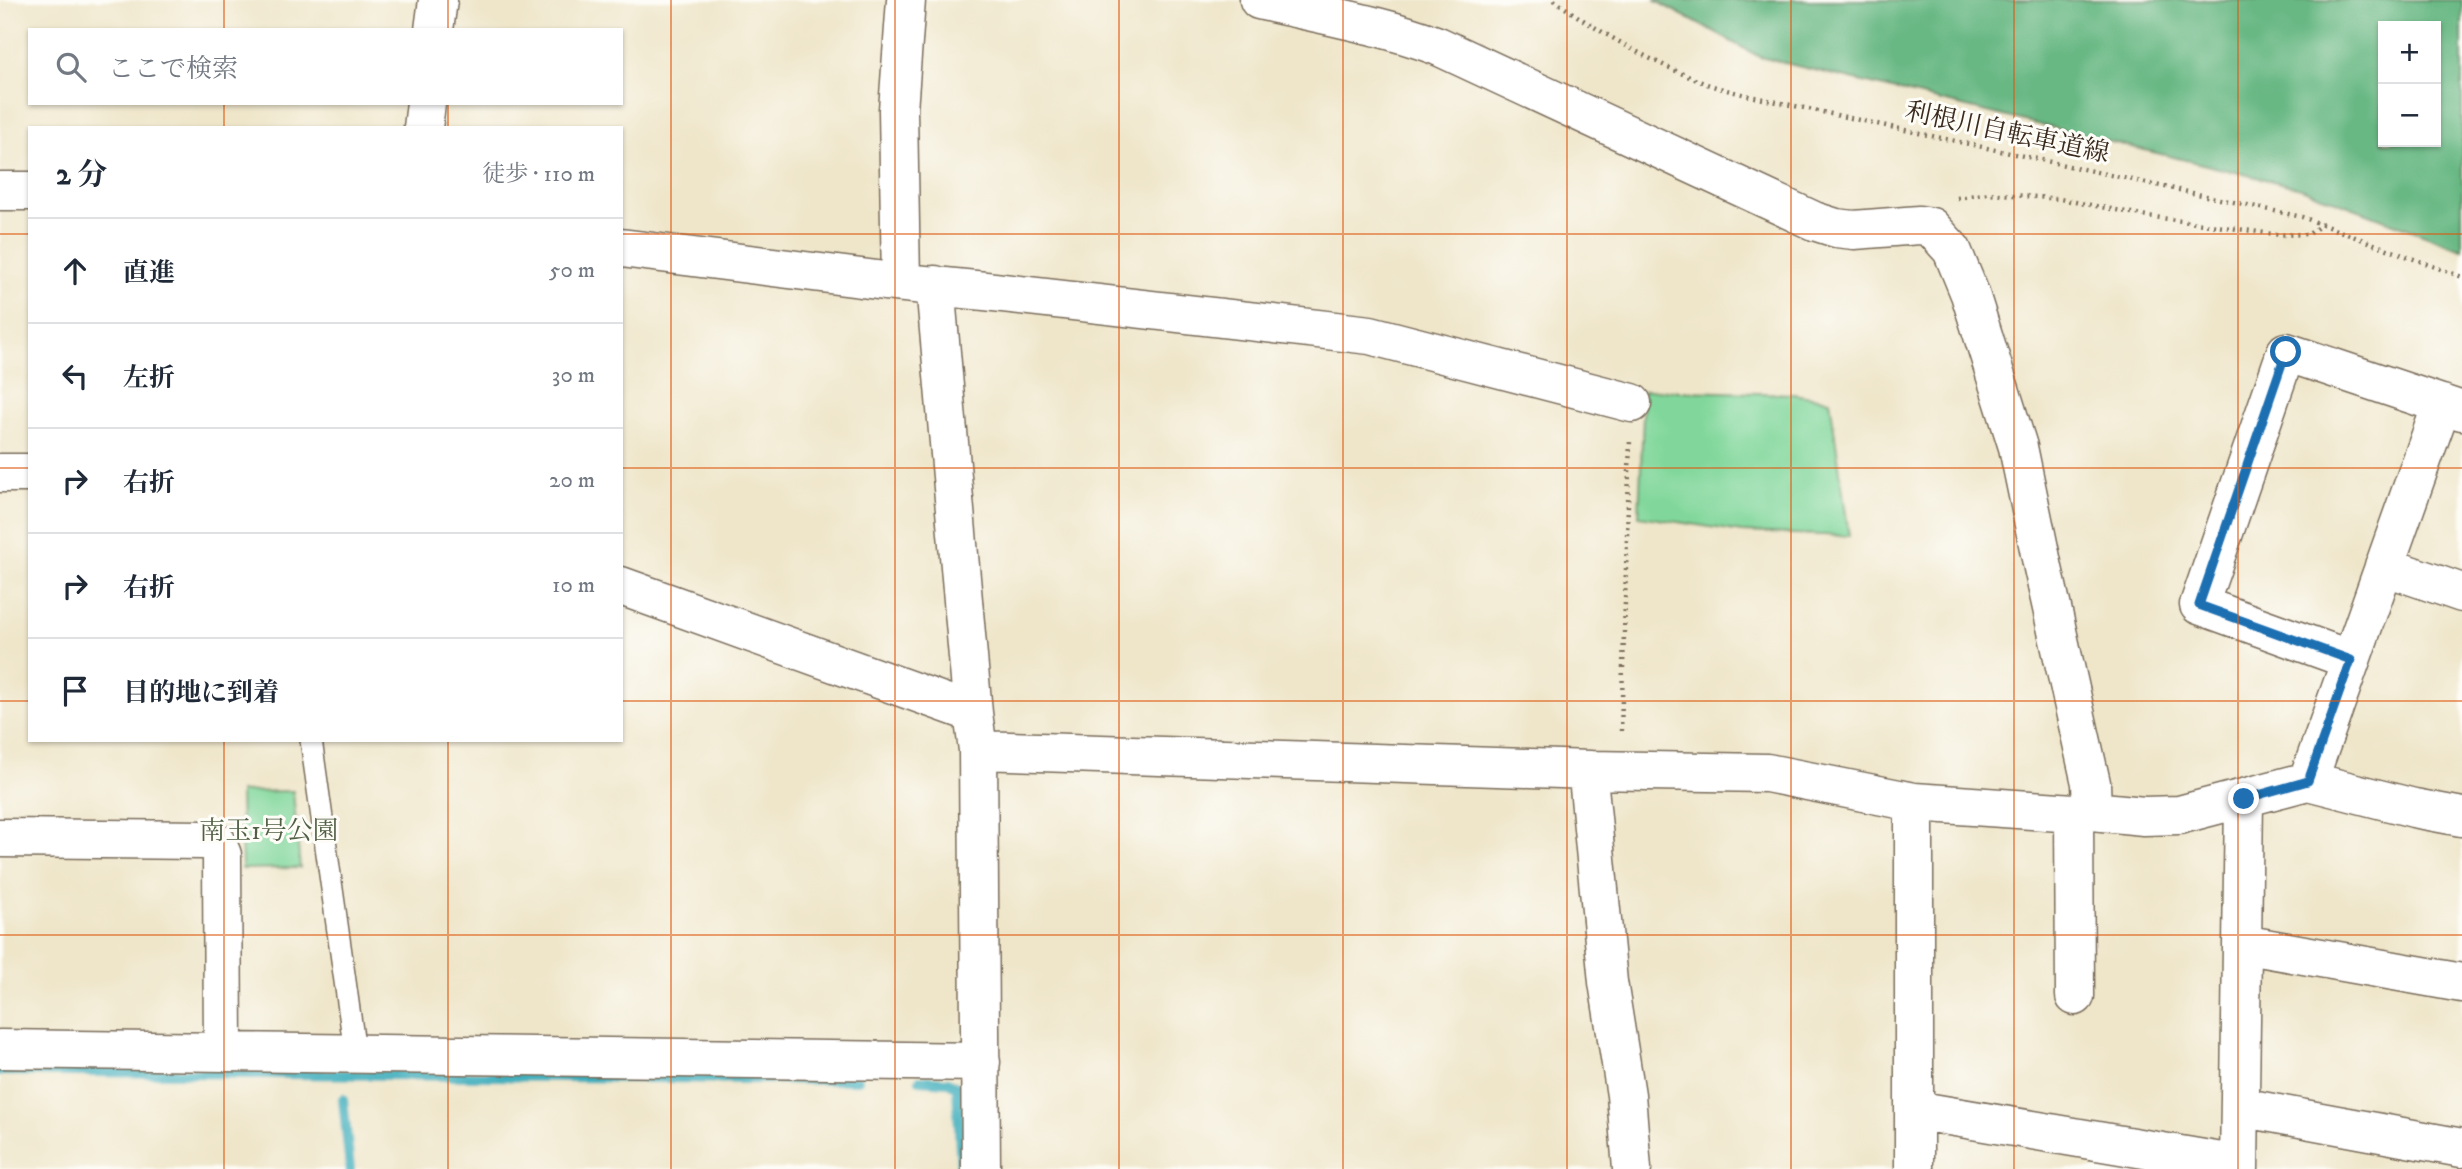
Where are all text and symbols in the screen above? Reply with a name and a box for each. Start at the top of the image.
map controls [2378,21,2441,147]
button: + [2378,21,2441,84]
search box [28,28,623,105]
icon: search [52,48,90,86]
text: ここで検索 [108,53,238,86]
button: − [2378,84,2441,147]
street label: 利根川自転車道線 [1902,95,2112,171]
text: 2 分 [56,157,107,194]
text: 徒歩 · 110 m [482,160,595,189]
icon: ahead [56,252,94,290]
text: 50 m [549,256,595,285]
text: 直進 [123,257,175,290]
route start [2270,336,2301,367]
icon: left [56,357,94,395]
text: 30 m [552,361,595,390]
text: 左折 [123,362,175,395]
icon: right [56,462,94,500]
text: 20 m [549,466,595,495]
text: 右折 [123,467,175,500]
icon: right [56,567,94,605]
text: 10 m [552,571,595,600]
text: 右折 [123,572,175,605]
icon: arrive [56,672,94,710]
text: 目的地に到着 [123,677,279,710]
route end [2228,783,2259,814]
park label: 南玉1号公園 [199,815,339,848]

